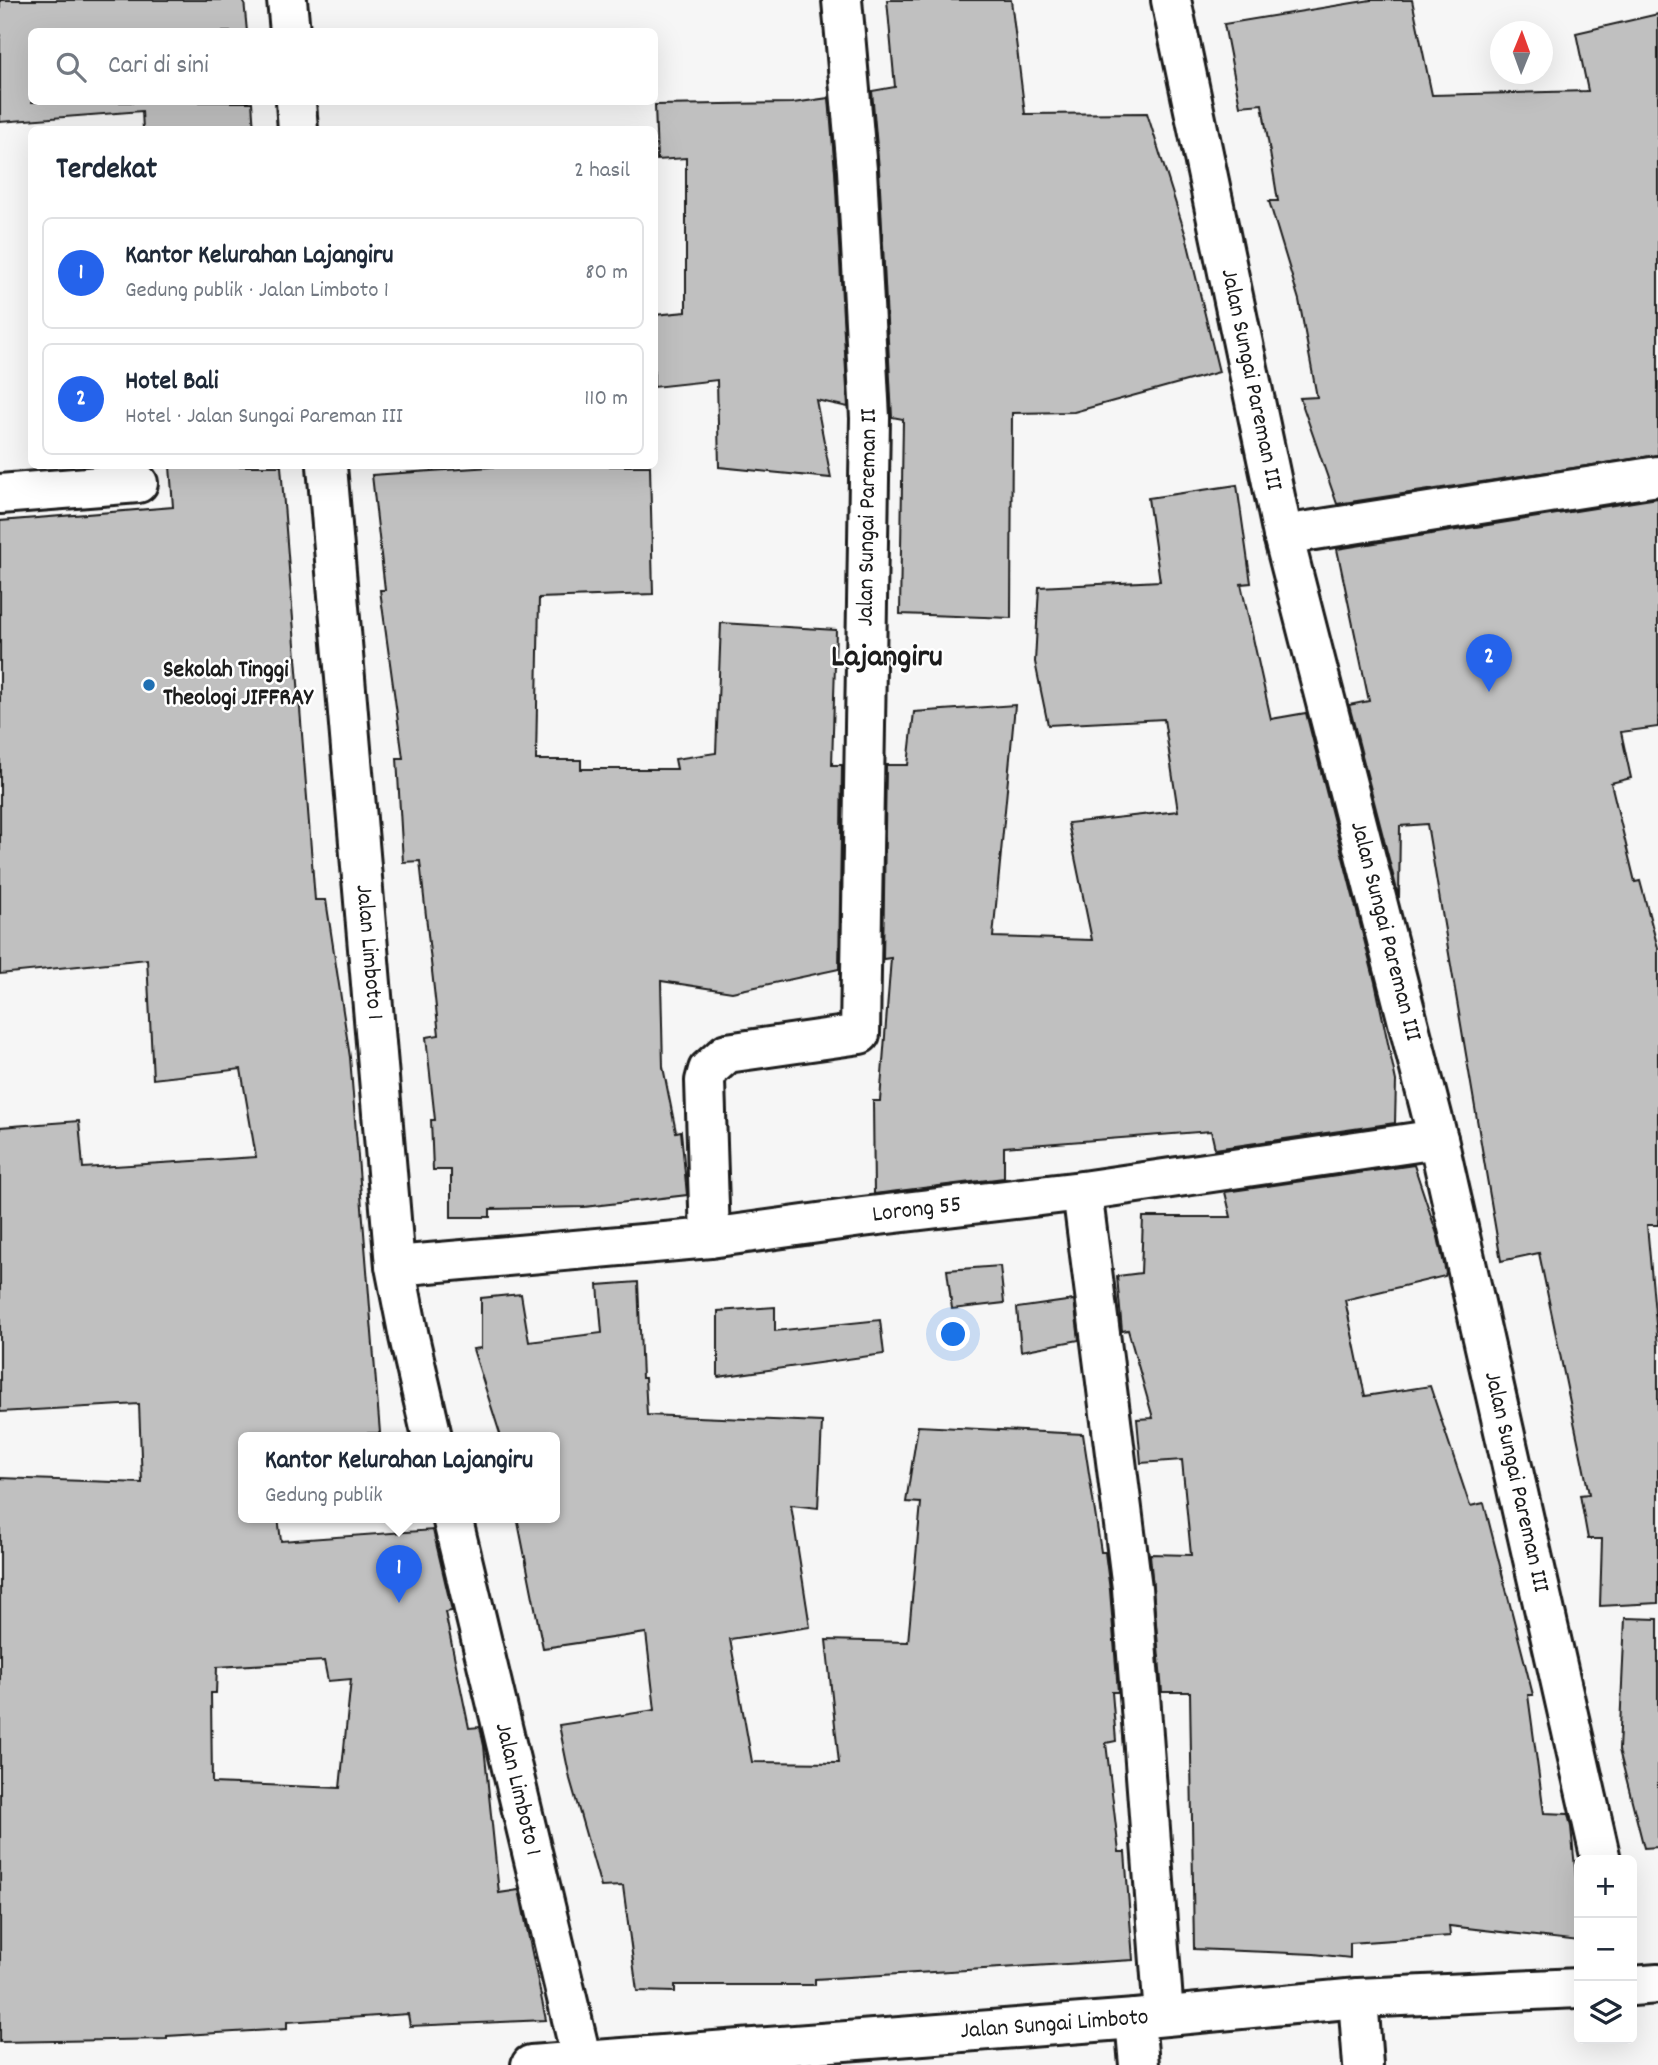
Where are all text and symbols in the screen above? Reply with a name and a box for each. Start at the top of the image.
north arrow [1490,21,1553,84]
search box [28,28,658,105]
icon: search [52,48,90,86]
text: Cari di sini [108,48,209,85]
text: Terdekat [56,150,157,193]
text: 2 hasil [574,155,630,188]
text: Kantor Kelurahan Lajangiru [125,238,394,275]
text: 1 [78,257,84,290]
text: 80 m [585,257,628,290]
street label: Jalan Sungai Pareman III [1211,266,1290,494]
text: Gedung publik · Jalan Limboto 1 [125,275,389,308]
text: Hotel Bali [125,364,219,401]
text: 2 [76,383,86,416]
text: 110 m [584,383,628,416]
text: Hotel · Jalan Sungai Pareman III [125,401,403,434]
street label: Jalan Sungai Pareman II [850,407,887,627]
pin: 2 [1466,634,1512,692]
district label: Lajangiru [831,636,943,682]
place label: Sekolah Tinggi Theologi JIFFRAY [163,654,314,716]
marker: Sekolah Tinggi Theologi JIFFRAY [141,677,157,693]
street label: Jalan Sungai Pareman III [1340,818,1429,1046]
street label: Jalan Limboto 1 [346,883,391,1021]
street label: Lorong 55 [871,1188,963,1233]
your location [936,1317,970,1351]
street label: Jalan Sungai Pareman III [1474,1368,1557,1597]
popup [238,1432,560,1523]
text: Kantor Kelurahan Lajangiru [265,1443,533,1480]
text: Gedung publik [265,1480,383,1513]
pin: 1 [376,1545,422,1603]
street label: Jalan Limboto 1 [485,1719,549,1859]
map controls [1574,1855,1637,2044]
button: + [1574,1855,1637,1918]
button: − [1574,1918,1637,1981]
button: layers [1574,1981,1637,2044]
street label: Jalan Sungai Limboto [959,2001,1150,2049]

